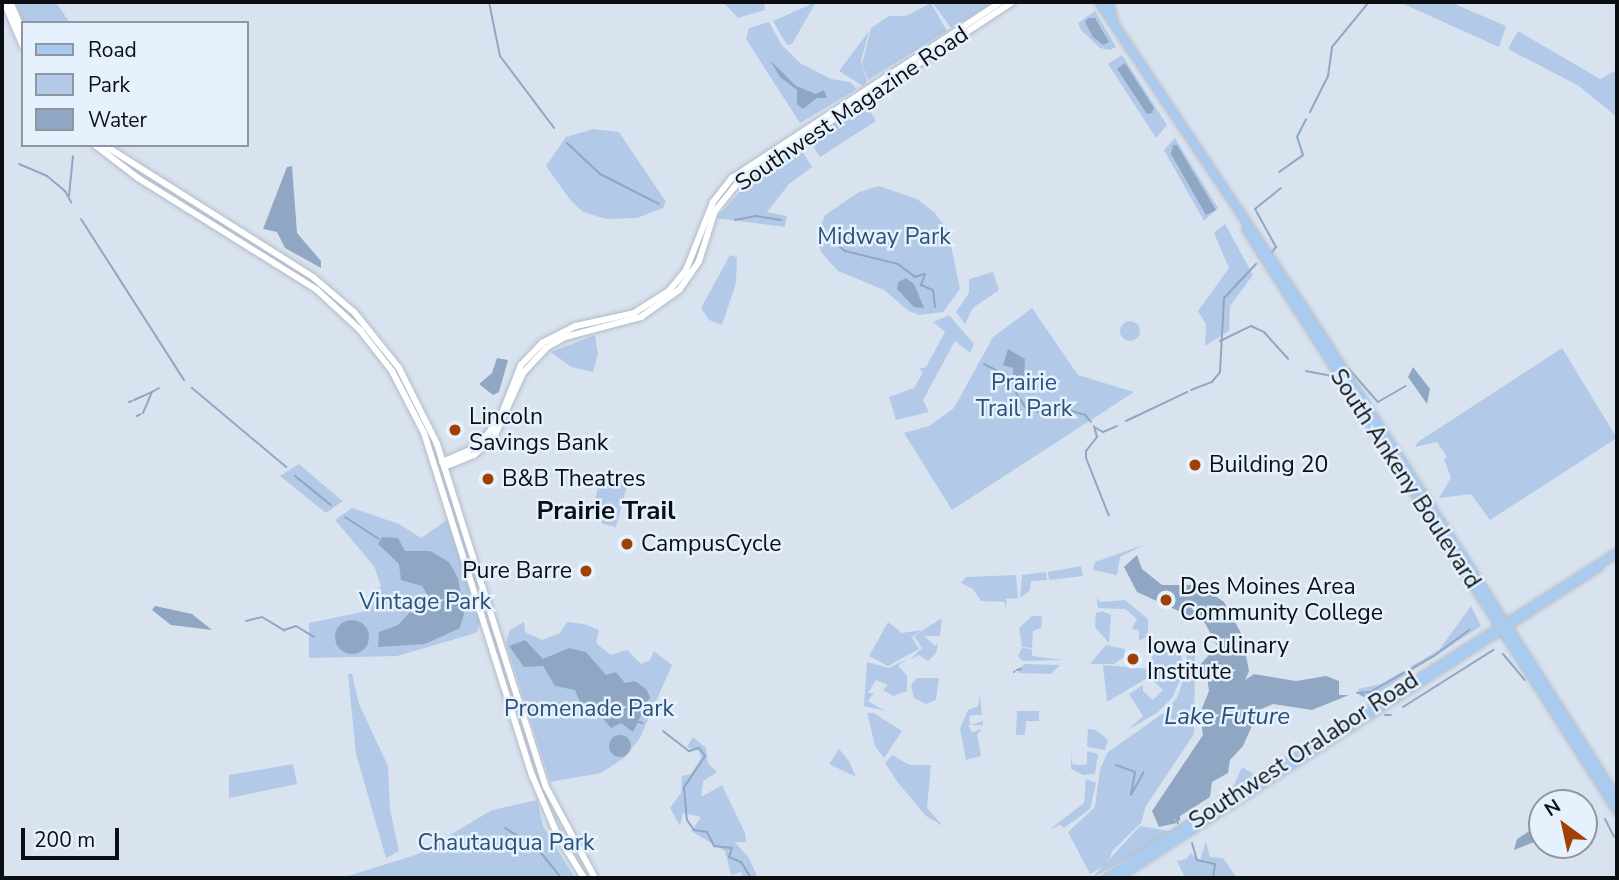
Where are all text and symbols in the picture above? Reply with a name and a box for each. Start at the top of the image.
legend [21,21,248,147]
street label: Southwest Magazine Road [730,21,974,197]
text: Road [88,36,137,64]
text: Park [88,71,130,99]
text: Water [88,106,147,134]
park label: Midway Park [817,223,951,251]
street label: South Ankeny Boulevard [1324,364,1486,594]
park label: Prairie Trail Park [976,369,1072,423]
place label: Lincoln Savings Bank [469,403,608,457]
marker: Lincoln Savings Bank [447,422,463,438]
place label: Building 20 [1209,451,1328,479]
marker: Building 20 [1187,457,1203,473]
place label: B&B Theatres [502,465,646,493]
marker: B&B Theatres [480,471,496,487]
district label: Prairie Trail [537,495,675,527]
place label: CampusCycle [641,530,782,558]
marker: CampusCycle [619,536,635,552]
place label: Pure Barre [462,557,572,585]
marker: Pure Barre [578,563,594,579]
place label: Des Moines Area Community College [1180,573,1383,627]
park label: Vintage Park [359,588,491,616]
marker: Des Moines Area Community College [1158,592,1174,608]
place label: Iowa Culinary Institute [1147,632,1289,686]
marker: Iowa Culinary Institute [1125,651,1141,667]
street label: Southwest Oralabor Road [1184,666,1424,836]
park label: Promenade Park [504,695,674,723]
water label: Lake Future [1164,703,1290,731]
north arrow [1528,789,1598,859]
text: N [1540,793,1566,823]
scale bar [24,814,122,858]
text: 200 m [34,826,95,854]
park label: Chautauqua Park [417,829,595,857]

